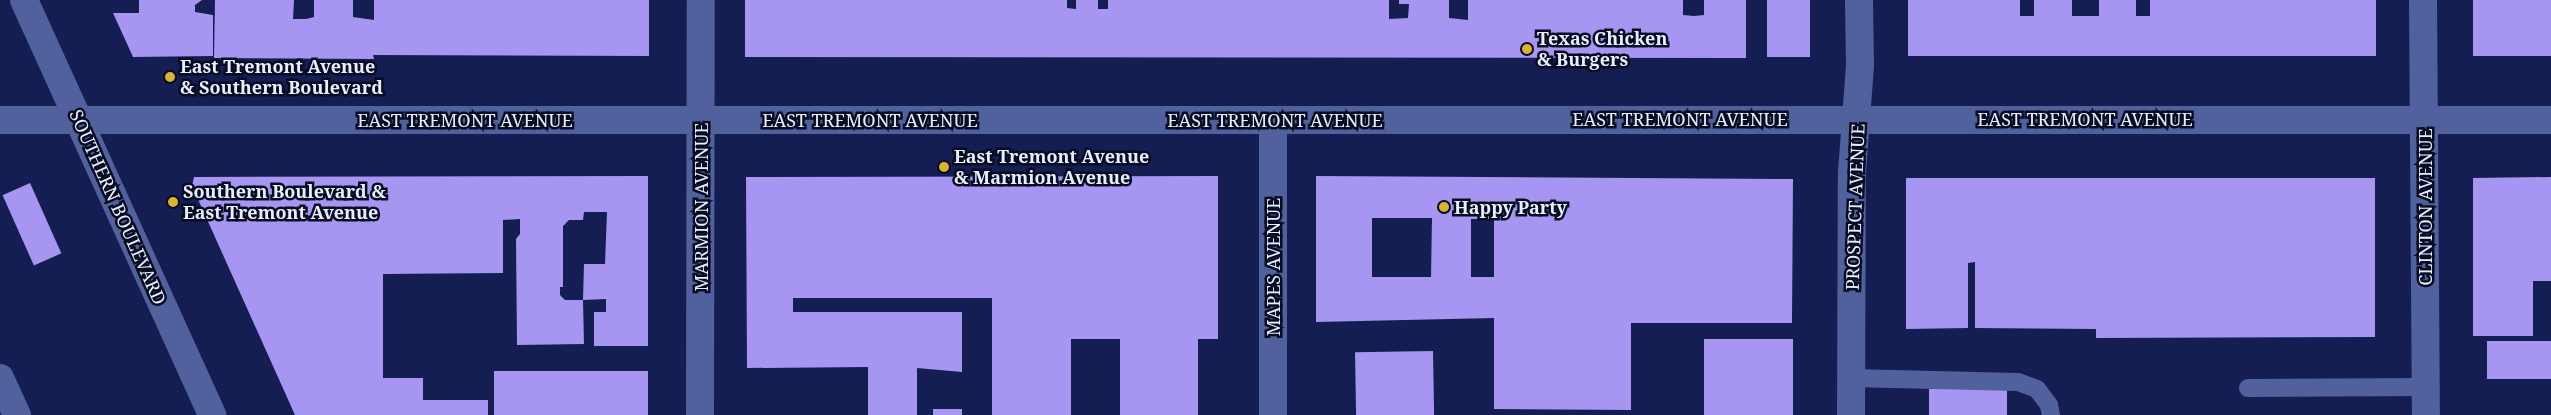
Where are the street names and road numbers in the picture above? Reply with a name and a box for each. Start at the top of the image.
street label: SOUTHERN BOULEVARD [65,106,171,308]
street label: EAST TREMONT AVENUE [1572,108,1788,130]
street label: EAST TREMONT AVENUE [1977,108,2193,130]
street label: EAST TREMONT AVENUE [357,109,573,131]
street label: EAST TREMONT AVENUE [762,109,978,131]
street label: EAST TREMONT AVENUE [1167,109,1383,131]
street label: MARMION AVENUE [690,122,712,292]
street label: PROSPECT AVENUE [1841,123,1869,291]
street label: CLINTON AVENUE [2414,128,2436,286]
street label: MAPES AVENUE [1262,198,1284,336]

